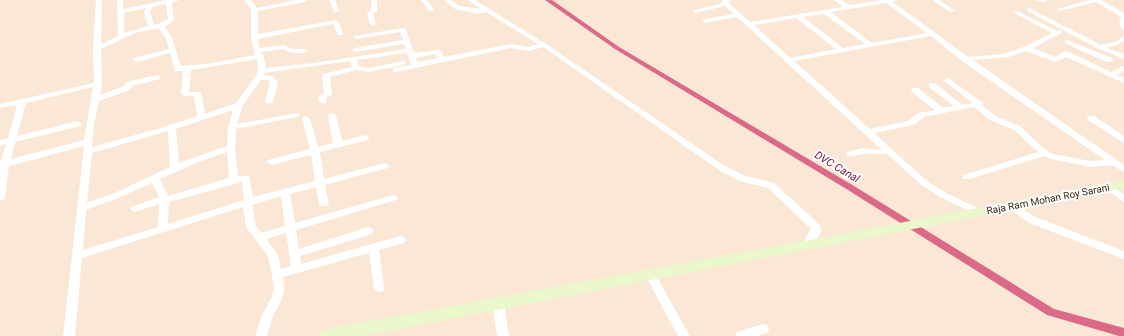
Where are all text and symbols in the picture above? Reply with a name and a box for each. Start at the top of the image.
water label: DVC Canal [812,148,862,186]
street label: Raja Ram Mohan Roy Sarani [986,182,1110,216]

